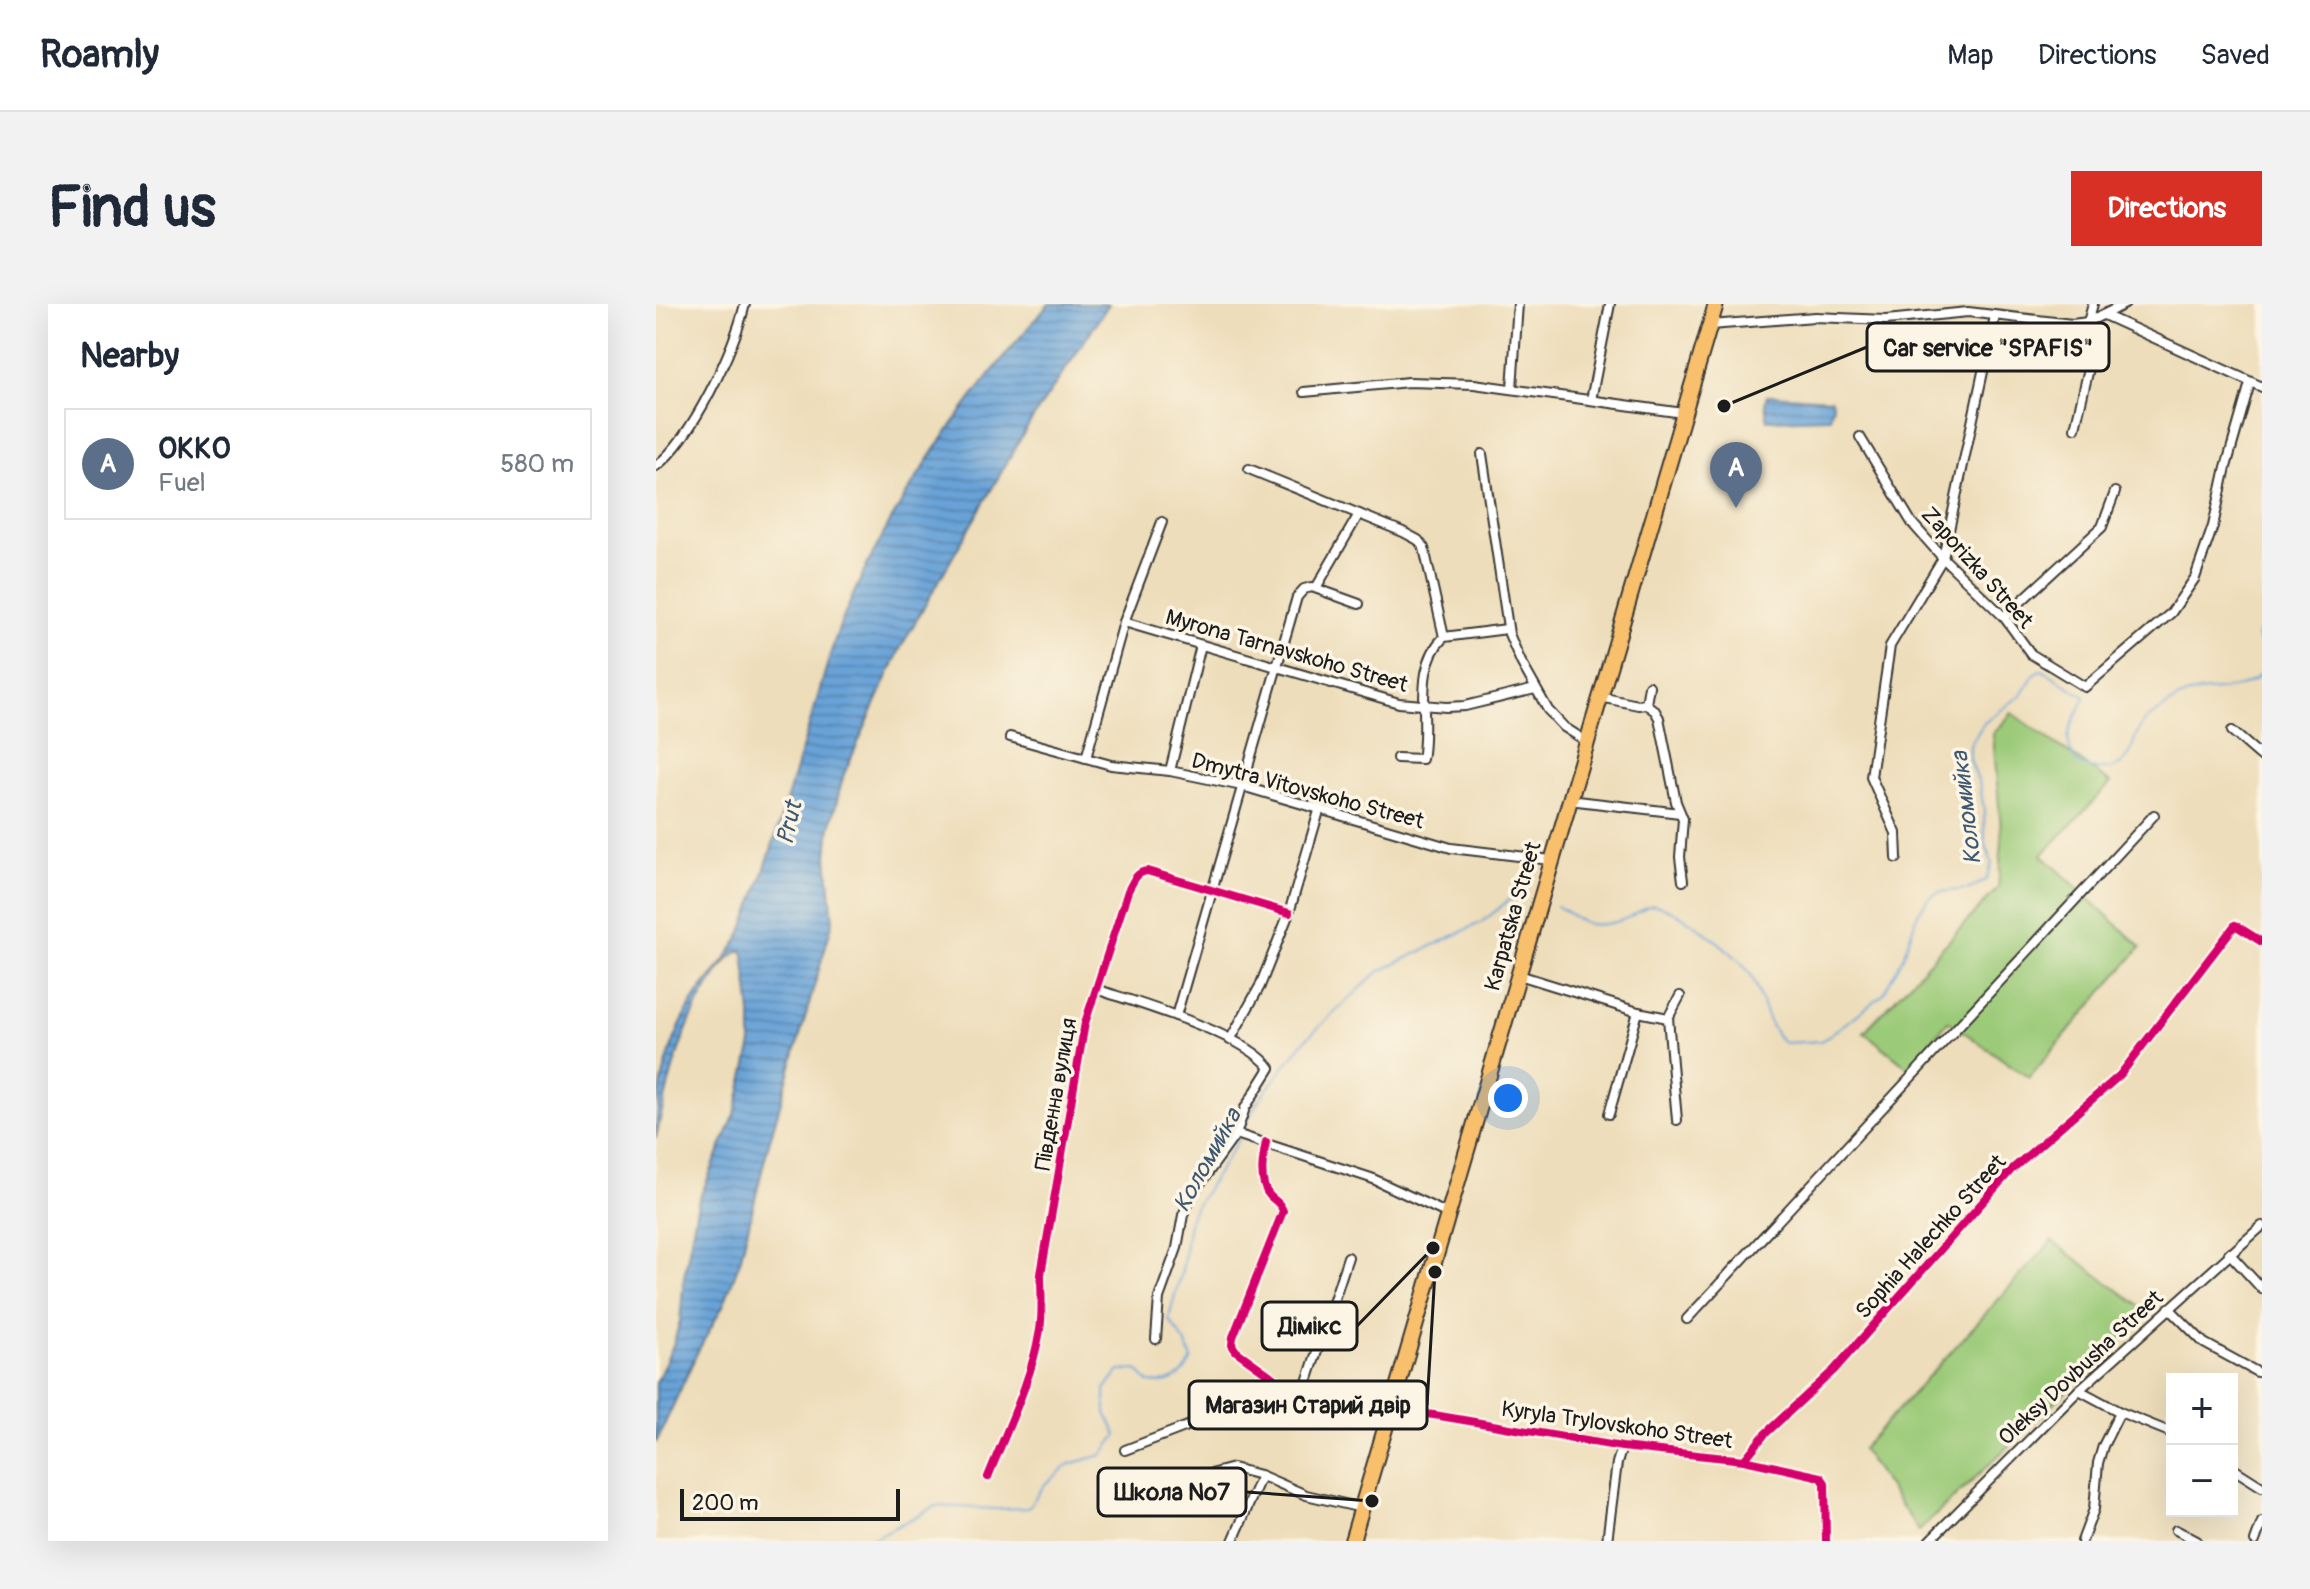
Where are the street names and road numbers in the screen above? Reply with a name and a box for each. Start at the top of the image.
street label: Zaporizka Street [1915,501,2039,635]
street label: Myrona Tarnavskoho Street [1162,603,1411,699]
street label: Dmytra Vitovskoho Street [1188,746,1427,836]
street label: Karpatska Street [1478,838,1548,994]
street label: Південна вулиця [1029,1016,1083,1173]
street label: Sophia Halechko Street [1849,1148,2012,1325]
street label: Oleksy Dovbusha Street [1992,1284,2169,1451]
street label: Kyryla Trylovskoho Street [1499,1395,1734,1455]

